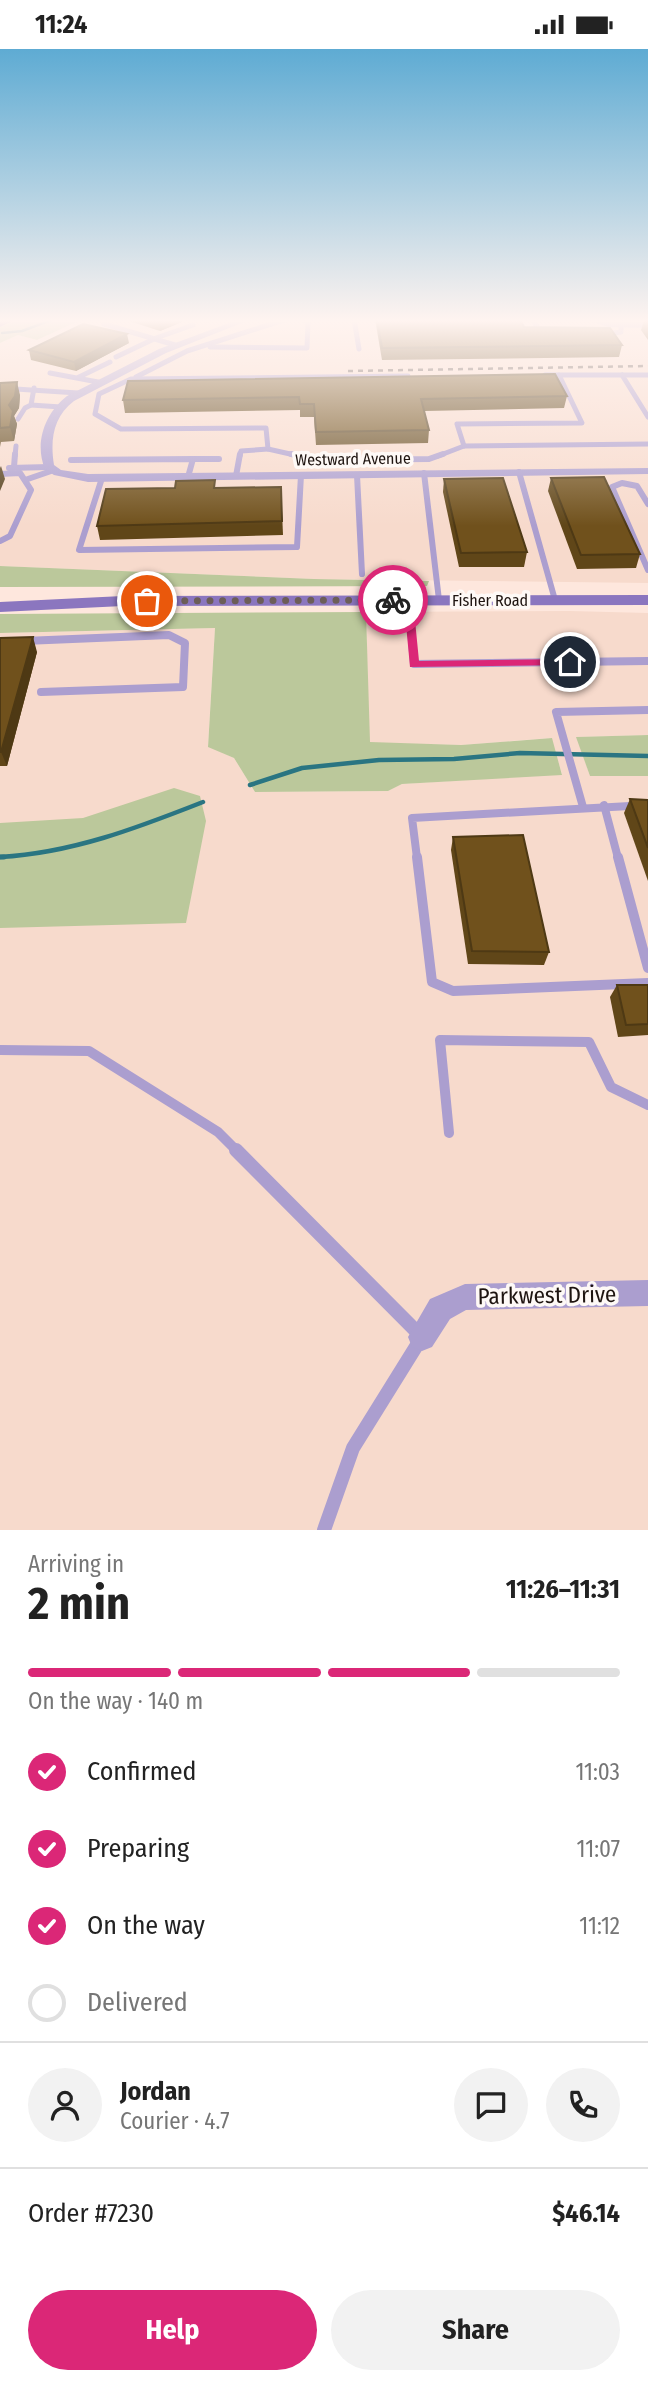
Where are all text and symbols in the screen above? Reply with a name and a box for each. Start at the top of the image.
text: 11:24 [35,9,87,40]
street label: Westward Avenue [295,448,411,470]
courier [358,565,428,635]
pin [117,571,177,631]
icon: bike [374,581,412,619]
icon: bag [128,582,166,620]
street label: Fisher Road [452,591,528,610]
pin [540,632,600,692]
icon: home [551,643,589,681]
street label: Parkwest Drive [477,1280,617,1310]
text: Arriving in [28,1550,124,1578]
text: 11:26–11:31 [506,1574,620,1605]
text: 2 min [28,1576,130,1631]
text: On the way · 140 m [28,1687,203,1715]
icon: check [28,1753,66,1791]
text: Confirmed [87,1756,197,1787]
text: 11:03 [575,1758,620,1786]
icon: check [28,1830,66,1868]
text: Preparing [87,1833,189,1864]
text: 11:07 [577,1835,620,1863]
icon: check [28,1907,66,1945]
text: On the way [87,1910,205,1941]
text: 11:12 [579,1912,620,1940]
text: Delivered [87,1987,188,2018]
button: person [28,2068,102,2142]
button: chat [454,2068,528,2142]
button: phone [546,2068,620,2142]
text: Jordan [120,2076,191,2107]
text: Courier · 4.7 [120,2107,230,2135]
text: Order #7230 [28,2198,154,2229]
text: $46.14 [552,2198,620,2229]
button: Help [28,2290,317,2370]
button: Share [331,2290,620,2370]

